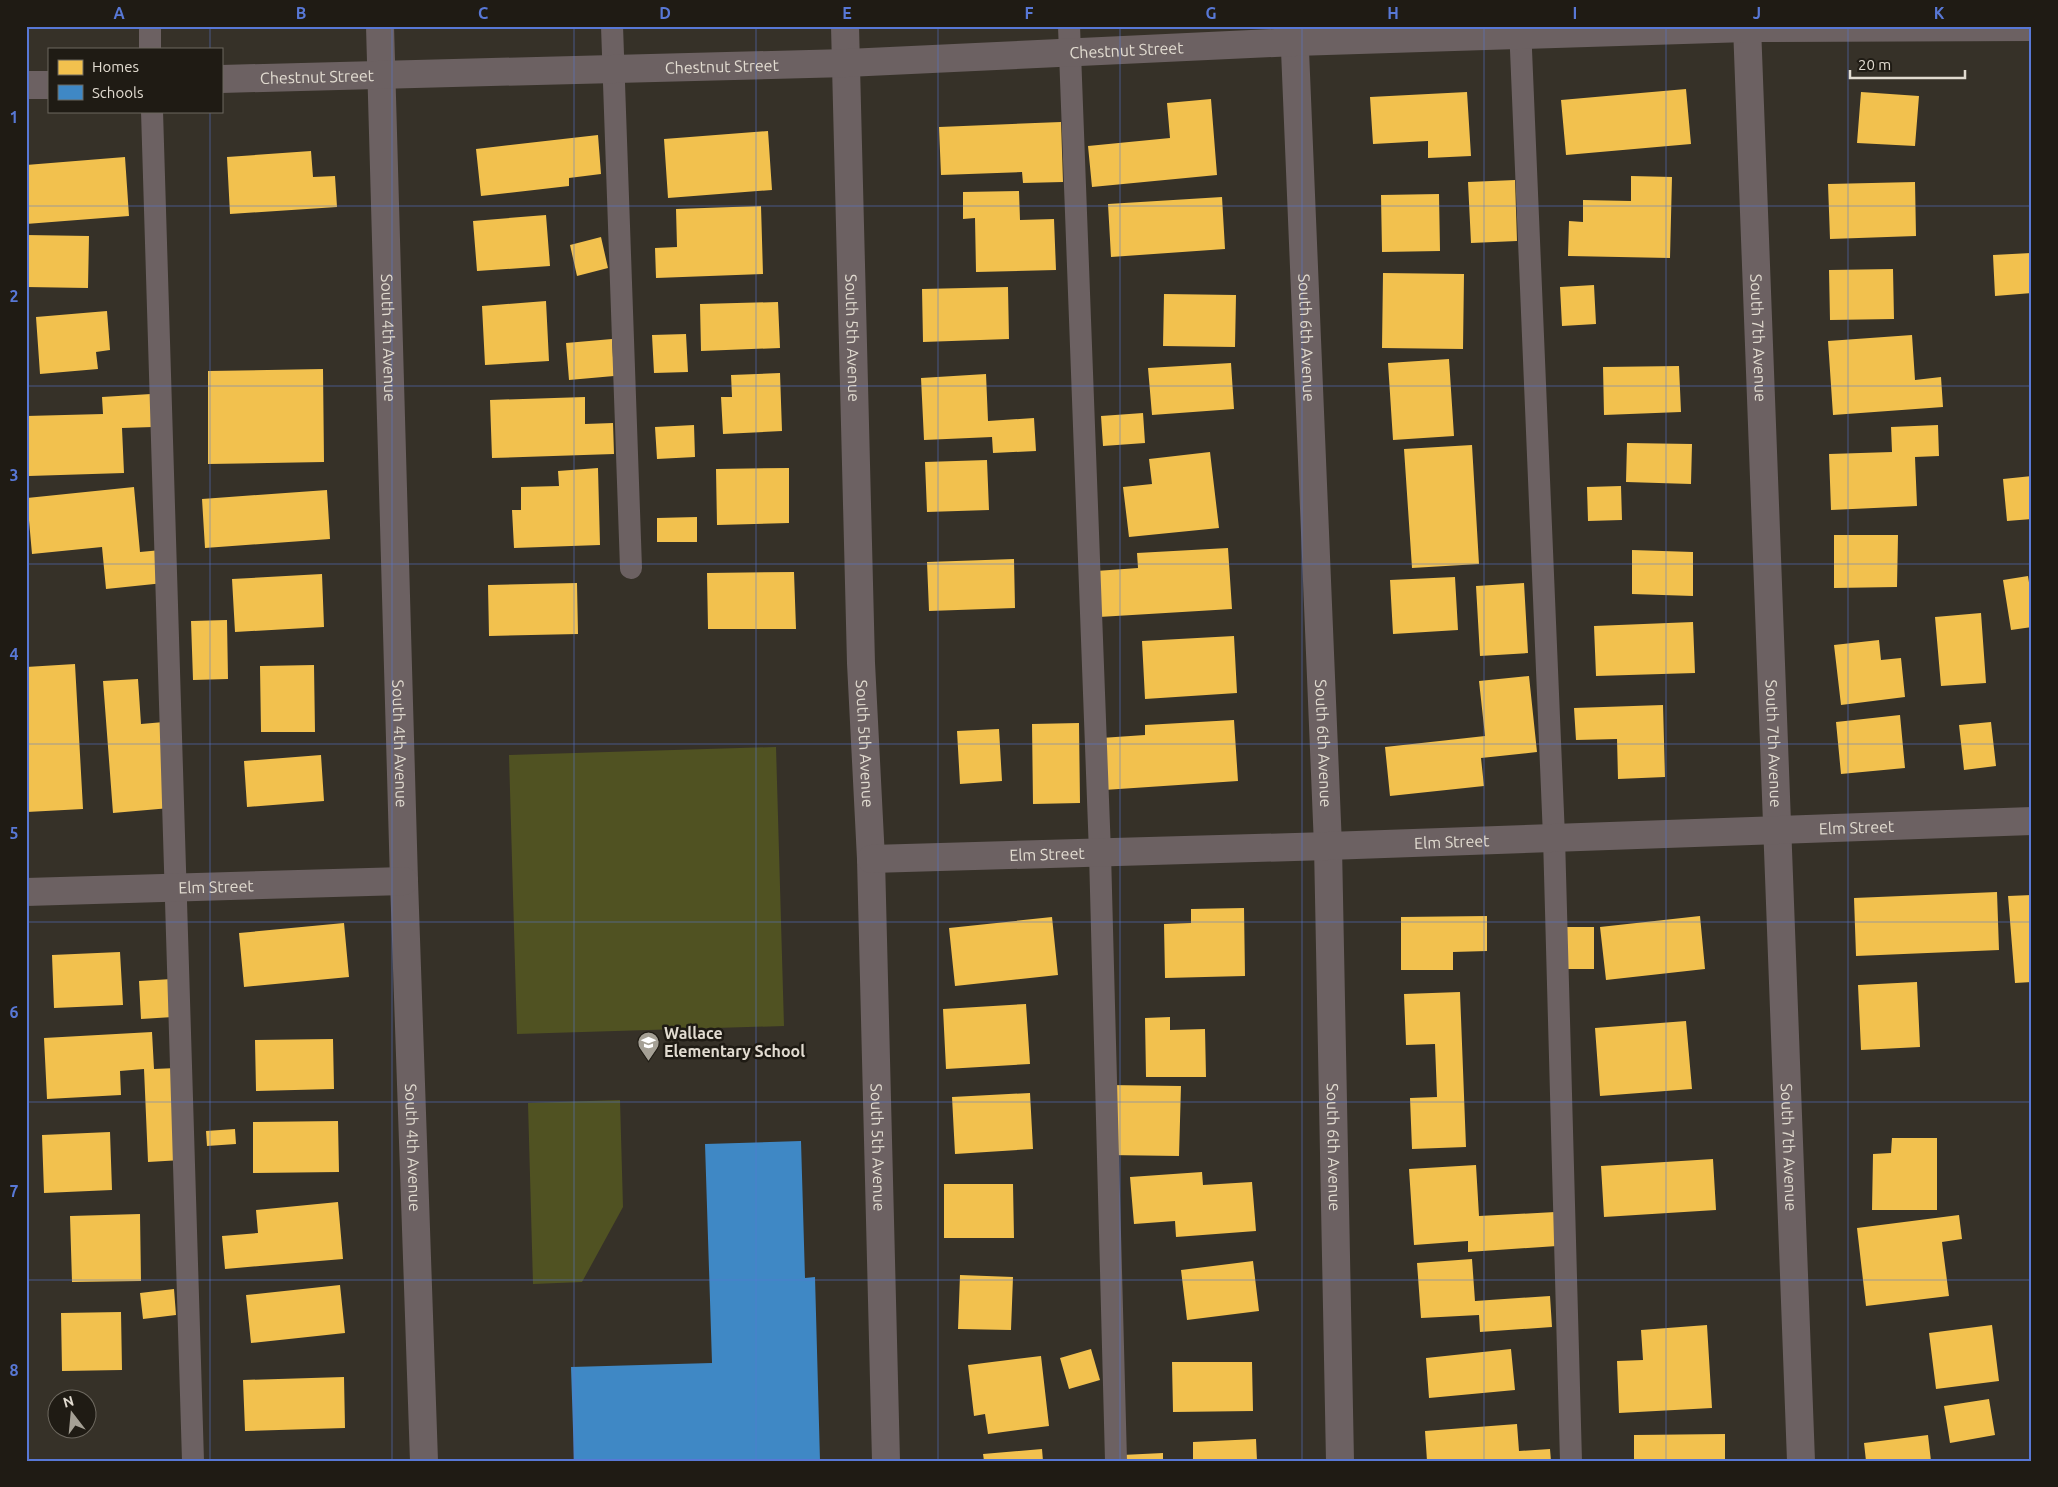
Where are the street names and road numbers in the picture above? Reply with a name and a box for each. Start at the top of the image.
street label: Chestnut Street [1069,38,1185,62]
street label: Chestnut Street [665,56,780,77]
street label: Chestnut Street [260,66,375,87]
street label: South 6th Avenue [1295,273,1319,402]
street label: South 7th Avenue [1747,273,1770,402]
street label: South 4th Avenue [378,274,400,402]
street label: South 5th Avenue [842,274,863,402]
street label: South 4th Avenue [389,679,411,808]
street label: South 5th Avenue [853,679,877,808]
street label: South 6th Avenue [1312,679,1335,808]
street label: South 7th Avenue [1763,679,1785,808]
street label: Elm Street [1818,817,1895,838]
street label: Elm Street [1414,831,1490,852]
street label: Elm Street [1009,844,1086,864]
street label: Elm Street [178,876,255,897]
street label: South 4th Avenue [402,1083,424,1212]
street label: South 5th Avenue [868,1083,889,1212]
street label: South 6th Avenue [1324,1083,1344,1211]
street label: South 7th Avenue [1778,1083,1801,1212]

